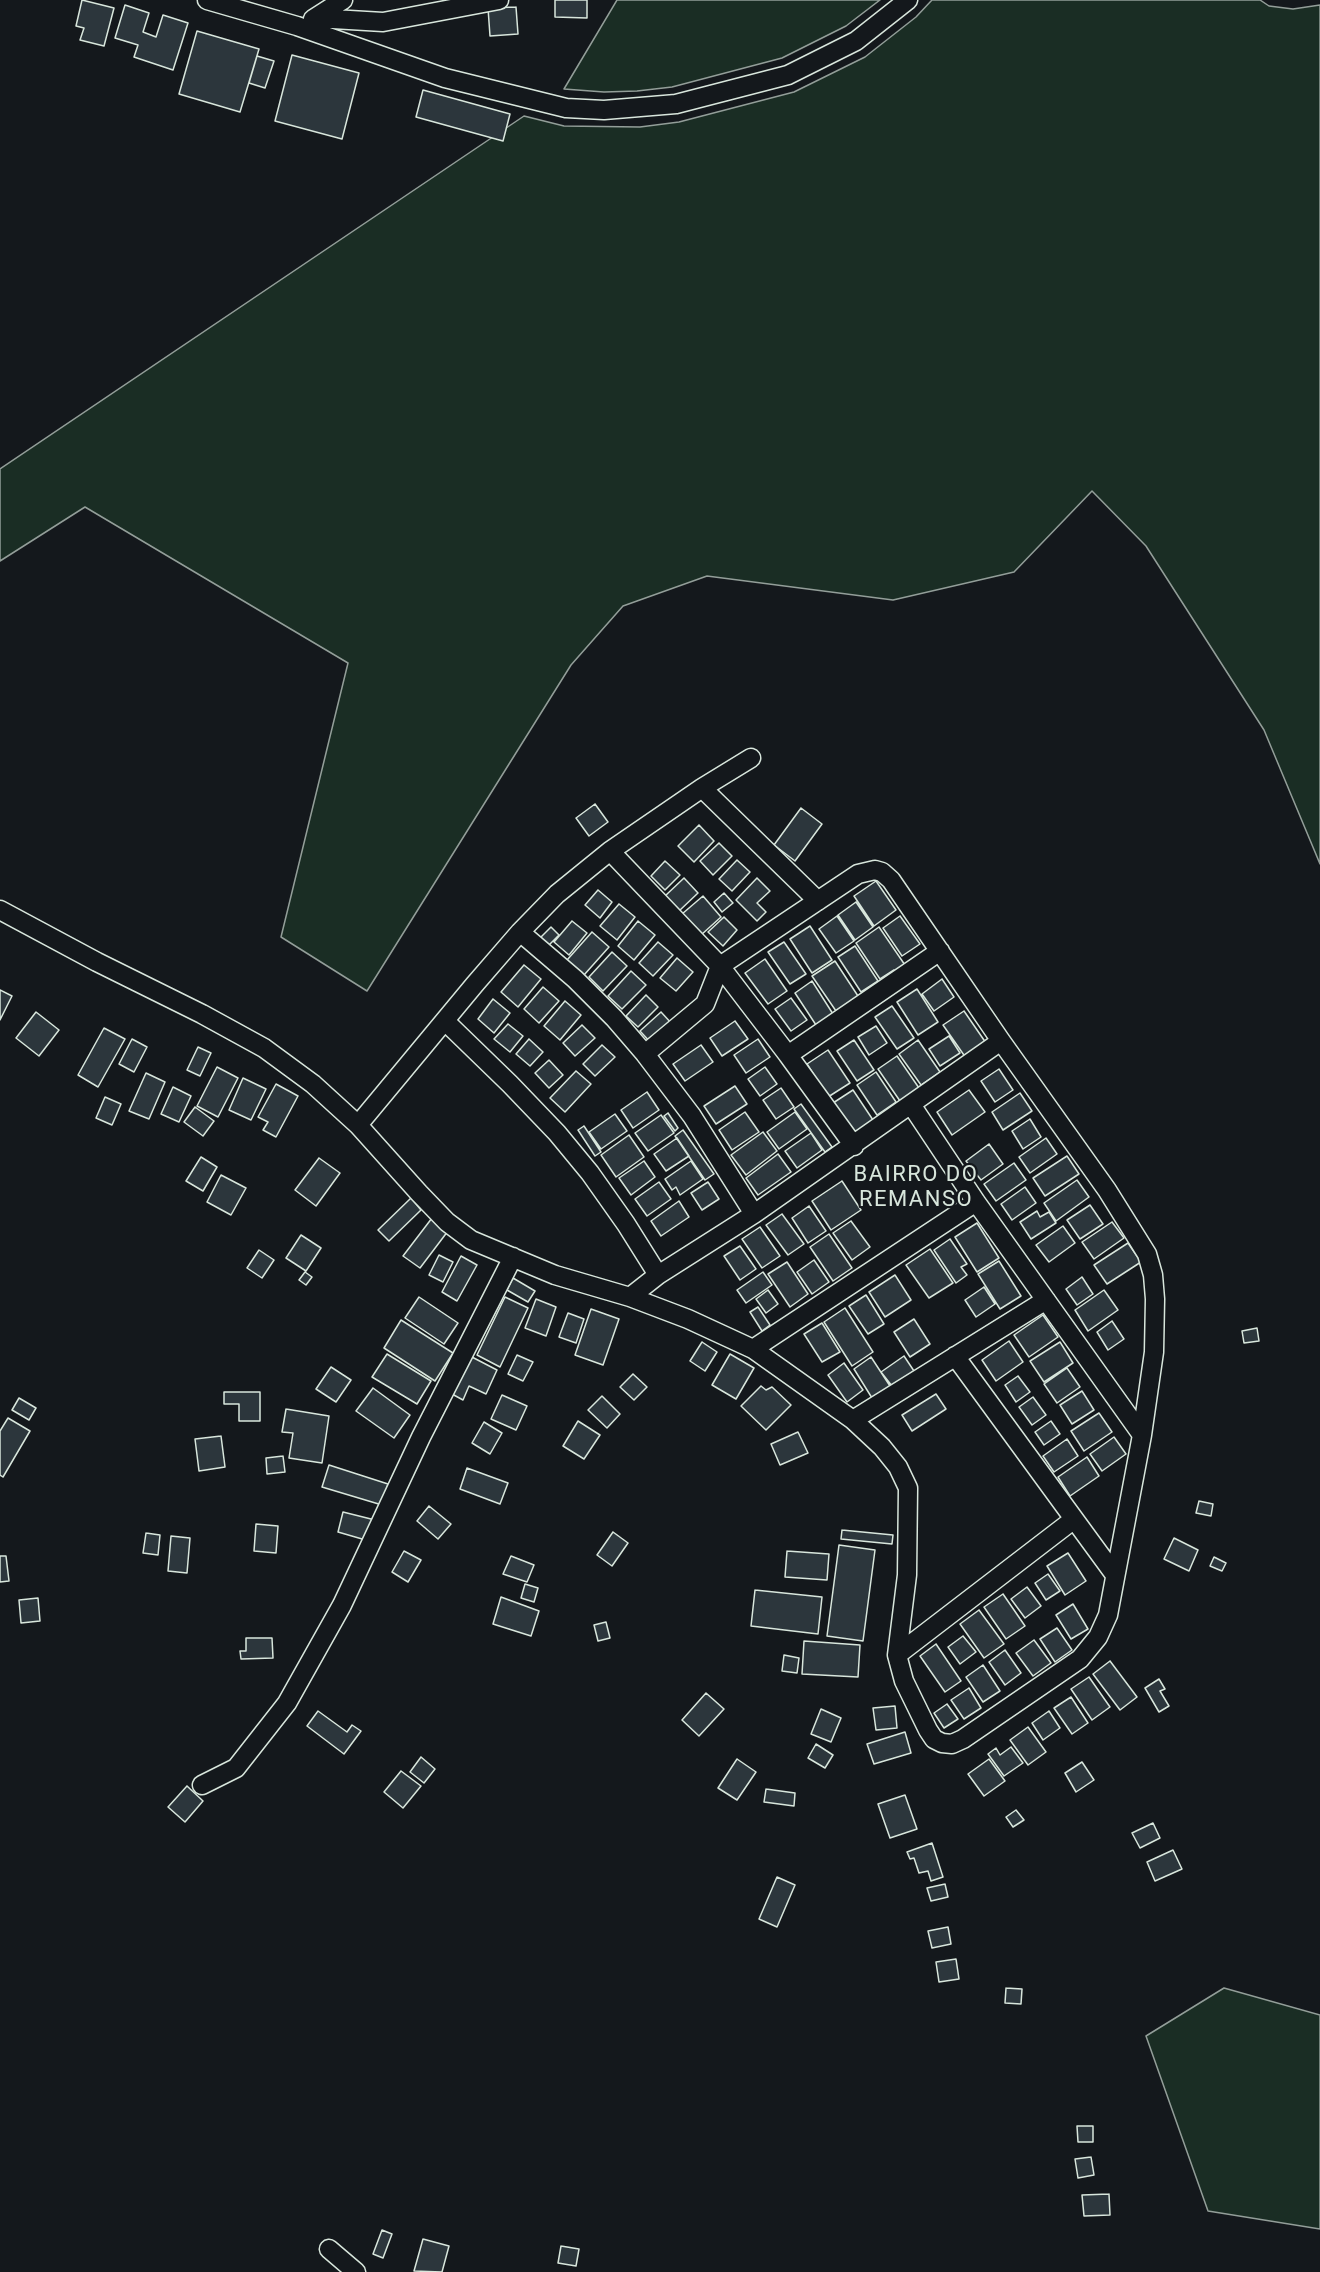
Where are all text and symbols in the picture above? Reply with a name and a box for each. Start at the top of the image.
district label: BAIRRO DO REMANSO [854,1162,978,1214]

